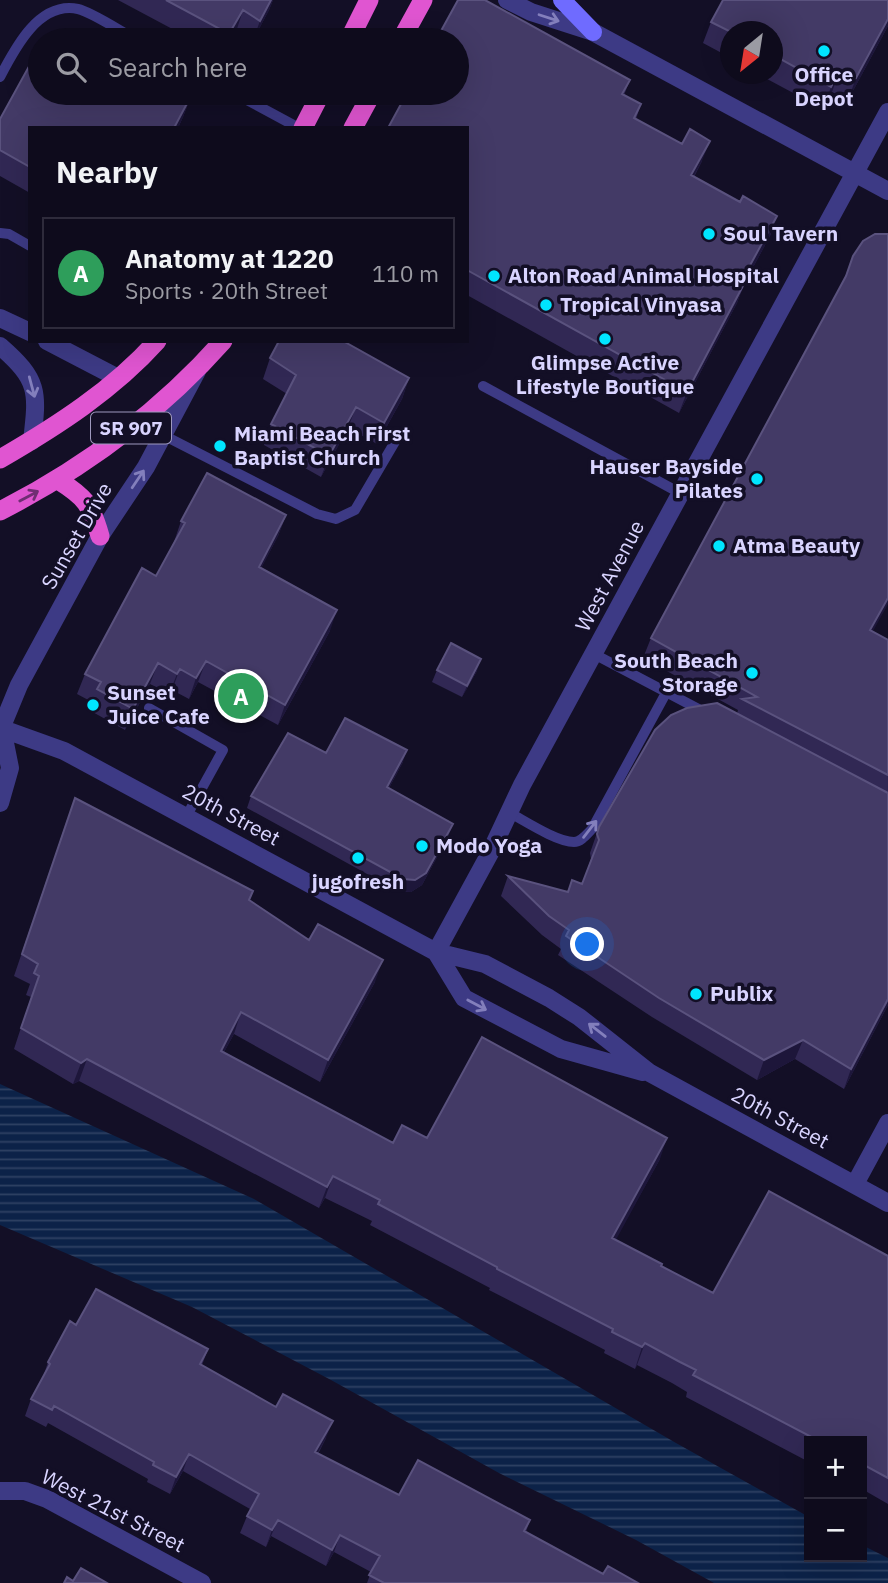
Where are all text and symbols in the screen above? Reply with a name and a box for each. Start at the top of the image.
one-way arrow [538,13,560,25]
north arrow [720,21,783,84]
search box [28,28,469,105]
marker: Office Depot [816,43,832,59]
icon: search [52,48,90,86]
text: Search here [108,50,247,84]
place label: Office Depot [795,60,854,112]
text: Nearby [56,152,158,191]
place label: Soul Tavern [723,219,838,247]
marker: Soul Tavern [701,226,717,242]
text: Anatomy at 1220 [125,241,334,275]
text: A [73,258,89,288]
text: 110 m [372,258,439,288]
place label: Alton Road Animal Hospital [508,261,779,289]
marker: Alton Road Animal Hospital [486,268,502,284]
text: Sports · 20th Street [125,275,328,305]
place label: Tropical Vinyasa [560,290,722,318]
marker: Tropical Vinyasa [538,297,554,313]
marker: Glimpse Active Lifestyle Boutique [597,331,613,347]
place label: Glimpse Active Lifestyle Boutique [516,348,695,400]
one-way arrow [27,376,40,398]
road number: SR 907 [91,412,171,444]
place label: Miami Beach First Baptist Church [234,419,410,471]
marker: Miami Beach First Baptist Church [212,438,228,454]
place label: Hauser Bayside Pilates [590,452,743,504]
one-way arrow [130,470,145,489]
marker: Hauser Bayside Pilates [749,471,765,487]
street label: Sunset Drive [34,477,118,594]
one-way arrow [18,489,39,502]
street label: West Avenue [568,515,650,636]
place label: Atma Beauty [733,531,861,559]
marker: Atma Beauty [711,538,727,554]
place label: South Beach Storage [614,646,738,698]
marker: South Beach Storage [744,665,760,681]
pin: A [218,670,264,722]
place label: Sunset Juice Cafe [107,678,210,730]
marker: Sunset Juice Cafe [85,697,101,713]
street label: 20th Street [178,777,285,852]
one-way arrow [583,821,598,839]
place label: Modo Yoga [436,831,542,859]
marker: Modo Yoga [414,838,430,854]
marker: jugofresh [350,850,366,866]
place label: jugofresh [311,867,404,895]
your location [570,927,604,961]
place label: Publix [710,979,773,1007]
marker: Publix [688,986,704,1002]
one-way arrow [466,999,487,1012]
one-way arrow [588,1023,606,1038]
street label: 20th Street [727,1080,834,1155]
map controls [804,1436,867,1562]
button: + [804,1436,867,1499]
street label: West 21st Street [37,1462,190,1558]
button: − [804,1499,867,1562]

